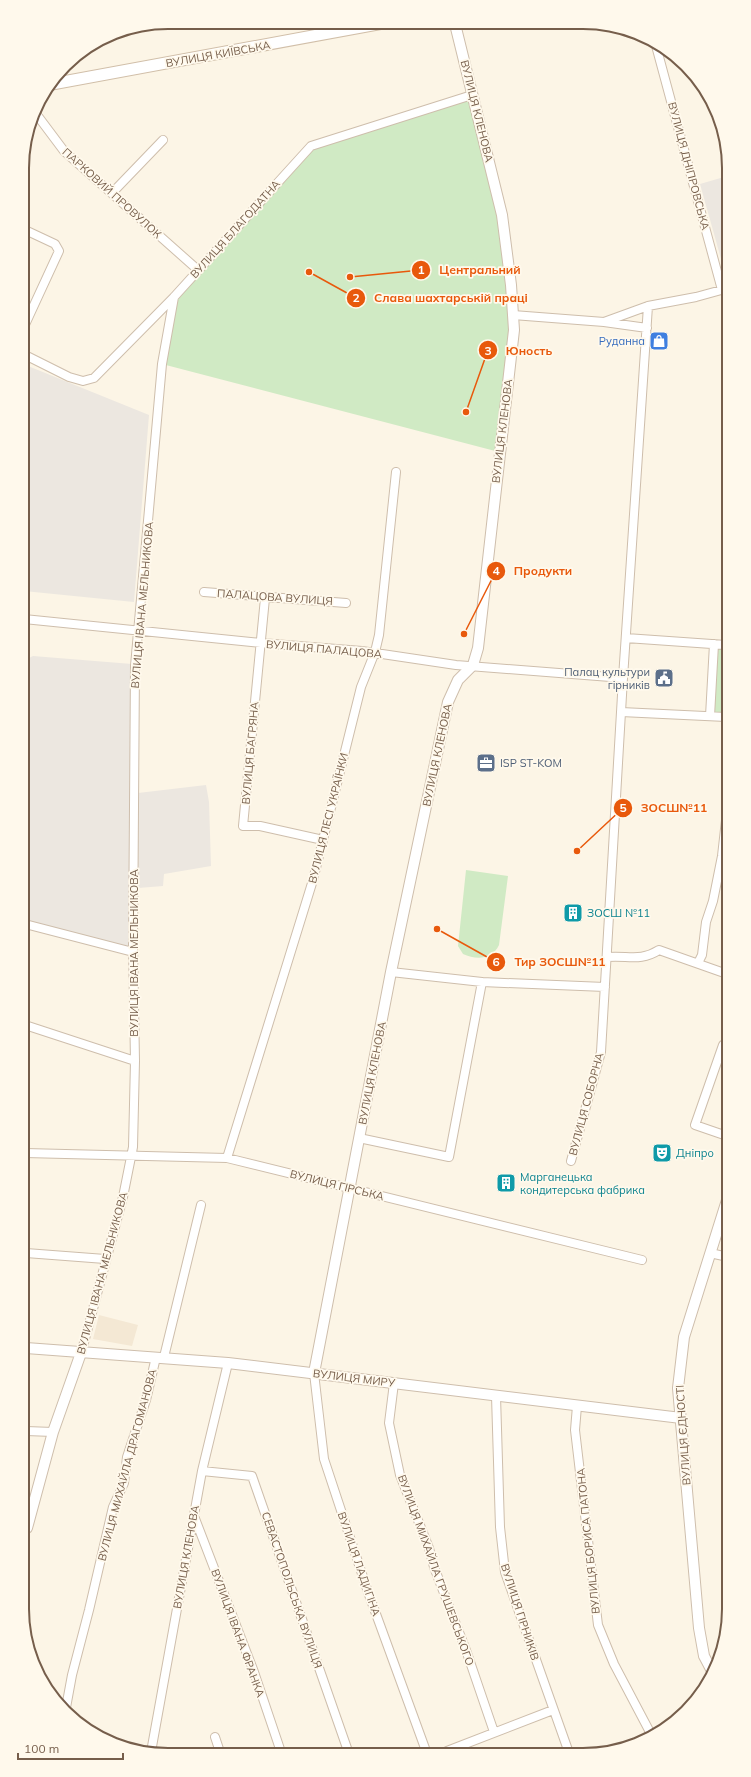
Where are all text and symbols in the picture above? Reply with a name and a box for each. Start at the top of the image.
street label: ВУЛИЦЯ КИЇВСЬКА [164,38,272,70]
street label: ВУЛИЦЯ КЛЕНОВА [458,58,496,164]
street label: ВУЛИЦЯ ДНІПРОВСЬКА [665,100,713,232]
street label: ПАРКОВИЙ ПРОВУЛОК [60,145,165,242]
street label: ВУЛИЦЯ БЛАГОДАТНА [187,177,283,281]
callout: Центральний [411,258,529,282]
text: 1 [417,262,425,277]
text: Центральний [439,262,521,277]
callout: Слава шахтарській праці [346,286,536,310]
text: 2 [352,290,360,305]
text: Слава шахтарській праці [374,290,528,305]
shop icon: Руданна [648,330,670,352]
place label: Руданна [599,334,645,348]
callout: Юность [478,338,560,362]
text: 3 [484,343,492,358]
text: Юность [506,343,552,358]
street label: ВУЛИЦЯ КЛЕНОВА [489,378,515,484]
street label: ВУЛИЦЯ ІВАНА МЕЛЬНИКОВА [128,521,156,689]
callout: Продукти [486,559,581,583]
text: 4 [492,563,500,578]
text: Продукти [514,563,572,578]
street label: ПАЛАЦОВА ВУЛИЦЯ [217,586,333,608]
street label: ВУЛИЦЯ ПАЛАЦОВА [266,637,382,661]
place label: Палац культури гірників [564,665,650,692]
public building icon: Палац культури гірників [653,667,675,689]
street label: ВУЛИЦЯ БАГРЯНА [239,701,261,805]
street label: ВУЛИЦЯ КЛЕНОВА [419,702,455,808]
street label: ВУЛИЦЯ ЛЕСІ УКРАЇНКИ [305,751,351,885]
office icon: ISP ST-KOM [475,752,497,774]
place label: ISP ST-KOM [500,756,562,770]
callout: ЗОСШ№11 [613,796,715,820]
text: 5 [619,800,627,815]
text: ЗОСШ№11 [641,800,707,815]
street label: ВУЛИЦЯ ІВАНА МЕЛЬНИКОВА [127,869,141,1037]
building icon: ЗОСШ №11 [562,902,584,924]
place label: ЗОСШ №11 [587,906,650,920]
callout: Тир ЗОСШ№11 [486,950,613,974]
text: 6 [492,954,500,969]
text: Тир ЗОСШ№11 [514,954,606,969]
street label: ВУЛИЦЯ КЛЕНОВА [355,1020,389,1126]
street label: ВУЛИЦЯ СОБОРНА [566,1051,606,1157]
theatre icon: Дніпро [651,1142,673,1164]
place label: Дніпро [676,1146,714,1160]
street label: ВУЛИЦЯ ГІРСЬКА [289,1167,385,1203]
place label: Марганецька кондитерська фабрика [520,1170,645,1197]
building icon: Марганецька кондитерська фабрика [495,1172,517,1194]
street label: ВУЛИЦЯ ІВАНА МЕЛЬНИКОВА [74,1190,130,1356]
street label: ВУЛИЦЯ МИРУ [312,1366,396,1390]
street label: ВУЛИЦЯ МИХАЙЛА ДРАГОМАНОВА [95,1367,159,1563]
street label: ВУЛИЦЯ ЄДНОСТІ [673,1384,693,1486]
street label: ВУЛИЦЯ БОРИСА ПАТОНА [573,1467,603,1615]
street label: ВУЛИЦЯ МИХАЙЛА ГРУШЕВСЬКОГО [395,1473,477,1667]
street label: ВУЛИЦЯ КЛЕНОВА [170,1504,202,1610]
street label: СЕВАСТОПОЛЬСЬКА ВУЛИЦЯ [259,1510,325,1670]
street label: ВУЛИЦЯ ЛАДИГІНА [335,1510,383,1618]
street label: ВУЛИЦЯ ГІРНИКІВ [498,1562,542,1662]
street label: ВУЛИЦЯ ІВАНА ФРАНКА [208,1567,268,1699]
scale bar [18,1735,123,1761]
text: 100 m [24,1741,59,1756]

